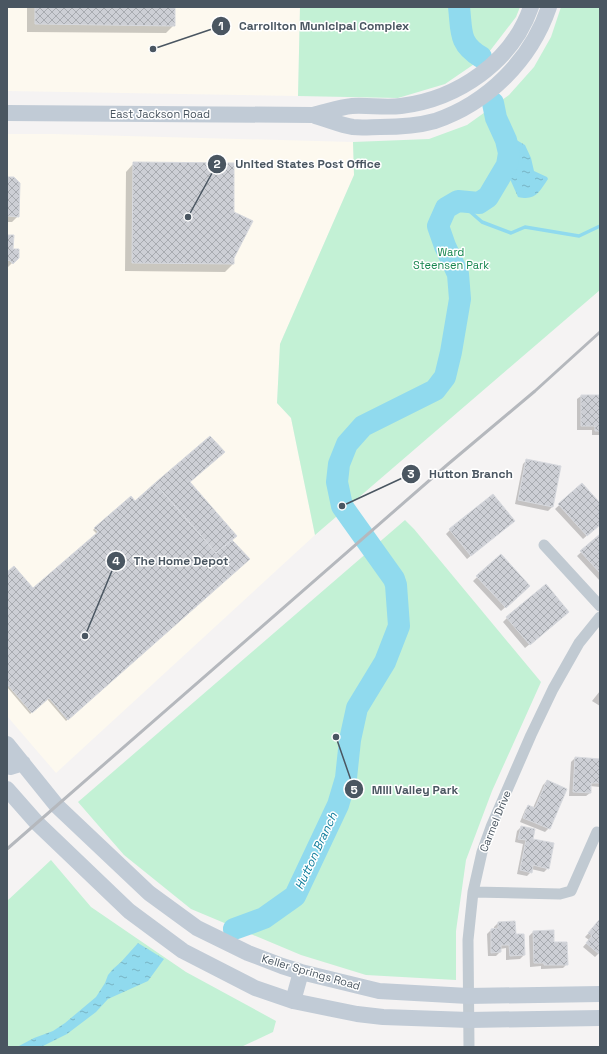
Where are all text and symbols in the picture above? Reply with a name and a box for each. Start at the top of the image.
callout: Carrollton Municipal Complex [211,14,418,38]
text: 1 [218,18,224,34]
text: Carrollton Municipal Complex [239,18,409,34]
street label: East Jackson Road [110,107,210,121]
callout: United States Post Office [207,152,389,176]
text: 2 [213,156,221,172]
text: United States Post Office [235,156,381,172]
park label: Ward Steensen Park [413,245,489,272]
callout: Hutton Branch [401,462,520,486]
text: 3 [407,466,415,482]
text: Hutton Branch [429,466,513,482]
callout: The Home Depot [106,549,237,573]
text: 4 [112,553,120,569]
text: The Home Depot [133,553,229,569]
callout: Mill Valley Park [344,777,467,801]
text: 5 [350,782,358,798]
text: Mill Valley Park [372,782,458,798]
street label: Carmel Drive [476,788,514,854]
water label: Hutton Branch [291,809,341,892]
street label: Keller Springs Road [260,951,362,993]

